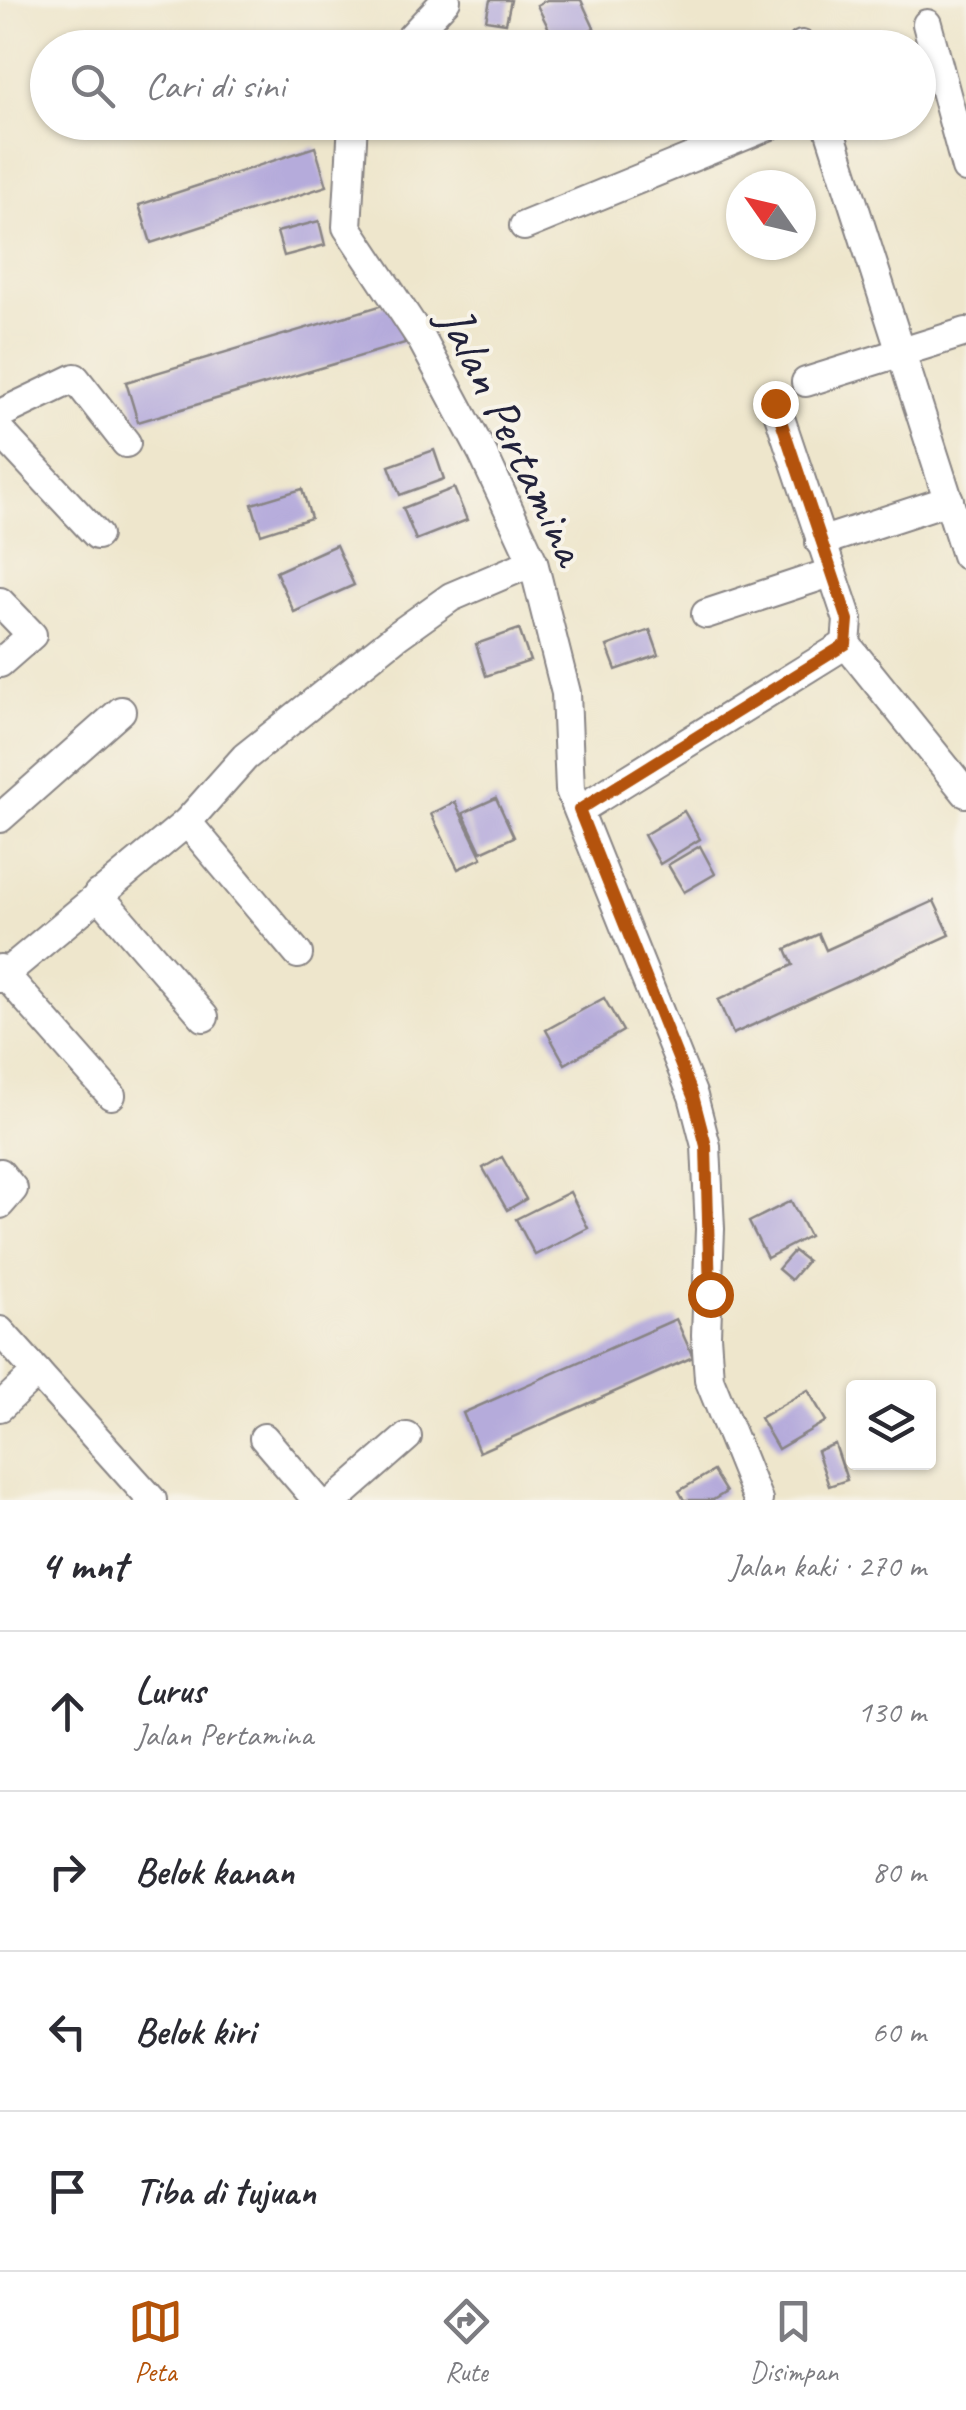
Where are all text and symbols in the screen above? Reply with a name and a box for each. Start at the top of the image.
search box [30,30,936,140]
icon: search [65,58,120,113]
text: Cari di sini [145,62,285,109]
north arrow [726,170,816,260]
street label: Jalan Pertamina [423,294,604,578]
route end [753,381,799,427]
route start [688,1272,734,1318]
map controls [846,1380,936,1470]
button: layers [846,1380,936,1470]
text: 4 mnt [40,1539,126,1592]
text: Jalan kaki · 270 m [729,1545,926,1586]
text: Lurus [135,1667,205,1714]
icon: ahead [40,1684,95,1739]
text: 130 m [857,1691,926,1732]
text: Jalan Pertamina [135,1714,313,1755]
icon: right [40,1844,95,1899]
text: Belok kanan [135,1848,294,1895]
text: 80 m [872,1851,926,1892]
icon: left [40,2004,95,2059]
text: Belok kiri [135,2008,255,2055]
text: 60 m [872,2011,926,2052]
icon: arrive [40,2164,95,2219]
text: Tiba di tujuan [135,2168,316,2215]
tab: Peta [128,2294,183,2389]
tab: Rute [439,2294,494,2389]
tab: Disimpan [750,2294,838,2389]

